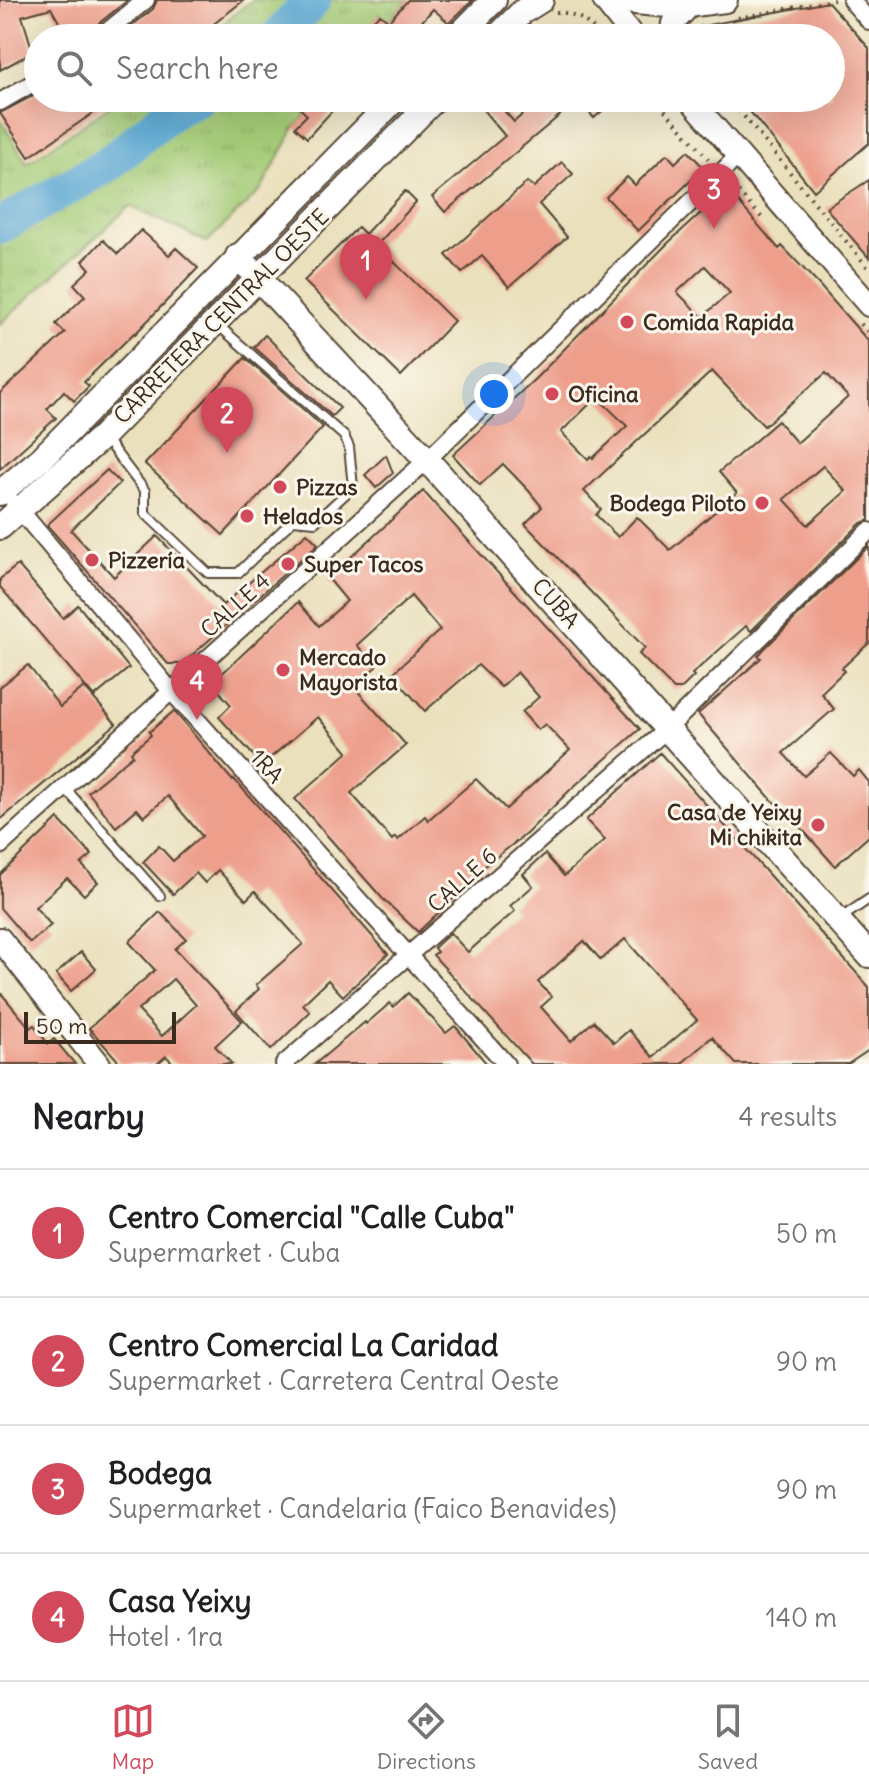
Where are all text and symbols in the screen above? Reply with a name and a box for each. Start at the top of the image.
search box [24,24,845,112]
icon: search [52,46,96,90]
text: Search here [116,49,279,87]
pin: 3 [688,163,740,229]
street label: CARRETERA CENTRAL OESTE [107,202,335,430]
pin: 1 [340,234,392,300]
place label: Comida Rapida [643,308,794,336]
marker: Comida Rapida [618,313,636,331]
your location [474,374,514,414]
place label: Oficina [568,380,639,408]
marker: Oficina [543,385,561,403]
pin: 2 [201,387,253,453]
place label: Pizzas [296,473,358,501]
marker: Pizzas [271,478,289,496]
place label: Bodega Piloto [609,489,746,517]
marker: Bodega Piloto [753,494,771,512]
place label: Helados [263,502,343,530]
marker: Helados [238,507,256,525]
place label: Pizzería [108,546,186,574]
place label: Super Tacos [304,550,424,578]
marker: Pizzería [83,551,101,569]
marker: Super Tacos [279,555,297,573]
street label: CALLE 4 [195,567,275,643]
street label: CUBA [526,572,586,634]
place label: Mercado Mayorista [299,643,398,696]
pin: 4 [171,654,223,720]
marker: Mercado Mayorista [274,661,292,679]
street label: 1RA [244,743,290,789]
place label: Casa de Yeixy Mi chikita [667,798,802,851]
marker: Casa de Yeixy Mi chikita [809,816,827,834]
street label: CALLE 6 [422,842,502,918]
scale bar [24,1008,176,1044]
text: 50 m [36,1012,88,1040]
text: Nearby [32,1095,145,1138]
text: 4 results [739,1100,837,1133]
text: Centro Comercial "Calle Cuba" [108,1198,514,1236]
text: 1 [53,1217,63,1250]
text: 50 m [776,1217,837,1250]
text: Supermarket · Cuba [108,1236,340,1269]
text: Centro Comercial La Caridad [108,1326,498,1364]
text: 2 [51,1345,65,1378]
text: 90 m [776,1345,837,1378]
text: Supermarket · Carretera Central Oeste [108,1364,559,1397]
text: Bodega [108,1454,212,1492]
text: 3 [51,1473,65,1506]
text: 90 m [776,1473,837,1506]
text: Supermarket · Candelaria (Faico Benavides) [108,1492,617,1525]
text: Casa Yeixy [108,1582,251,1620]
text: 4 [50,1601,66,1634]
text: 140 m [766,1601,837,1634]
text: Hotel · 1ra [108,1620,223,1653]
tab: Map [111,1699,155,1775]
tab: Directions [377,1699,476,1775]
tab: Saved [698,1699,758,1775]

